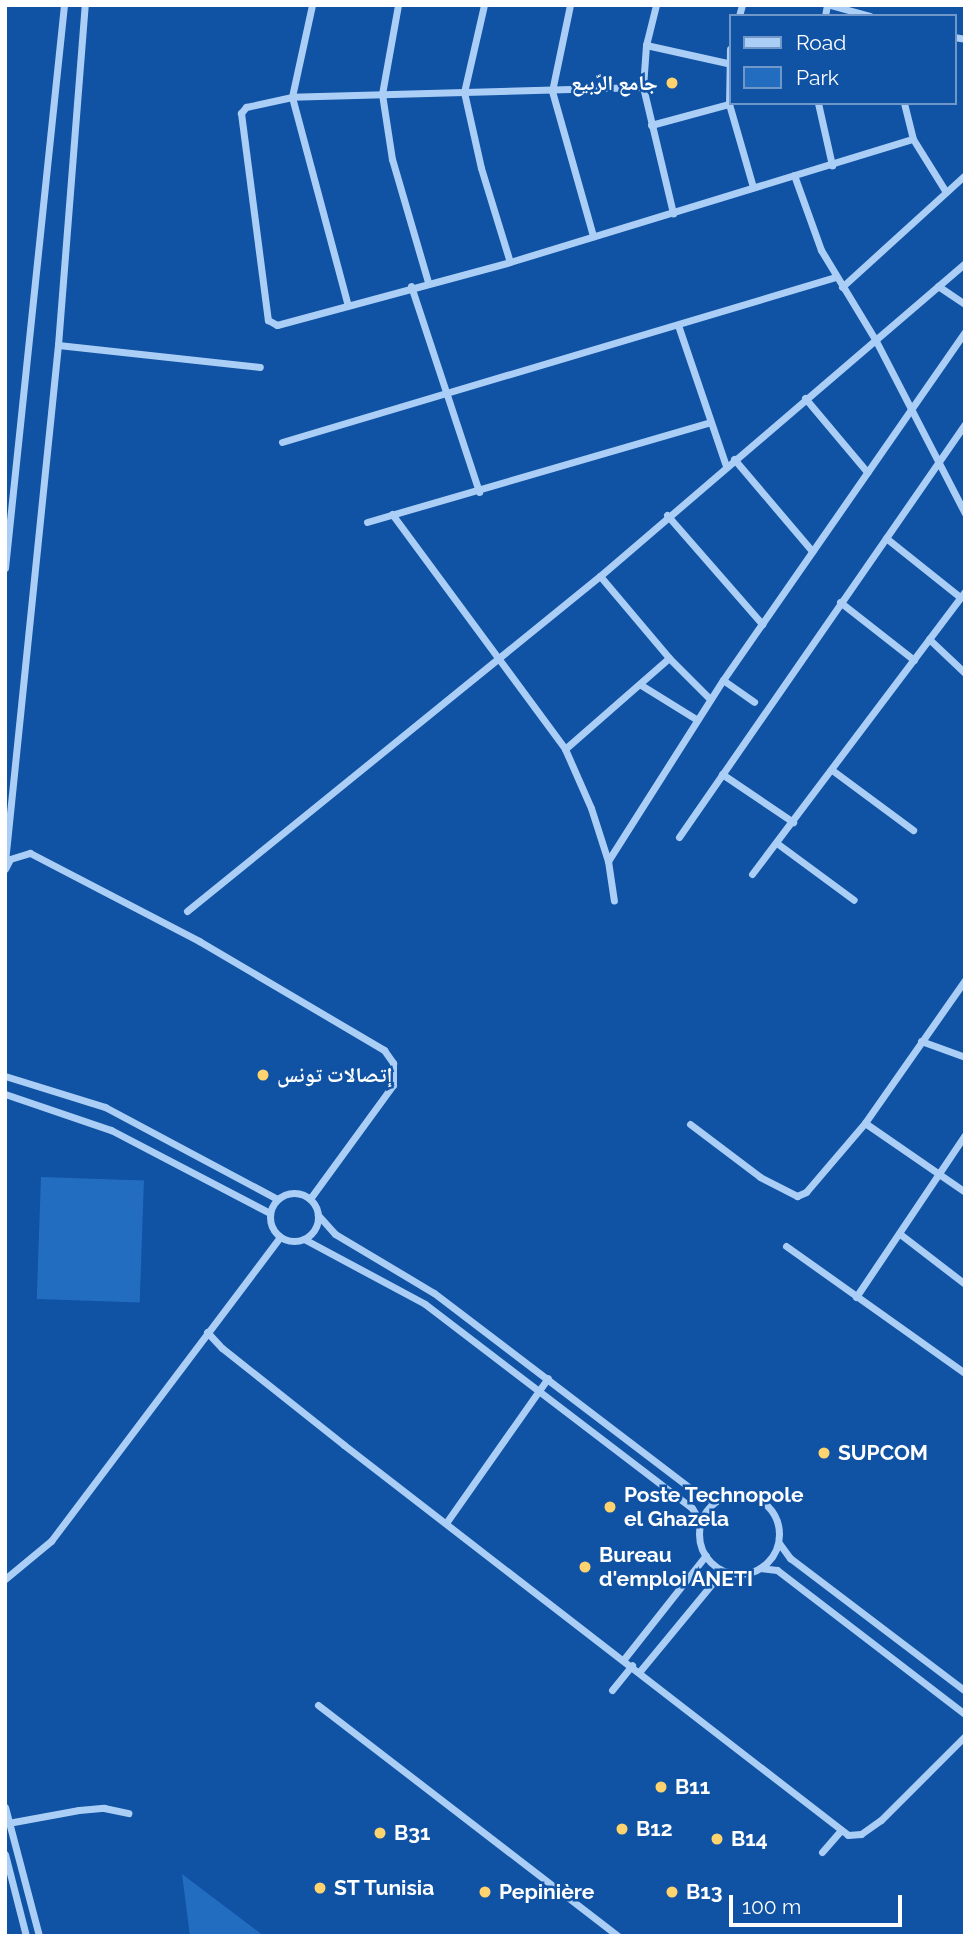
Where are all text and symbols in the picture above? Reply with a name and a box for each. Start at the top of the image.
legend [729,14,956,105]
text: Road [796,30,846,55]
text: Park [796,65,839,90]
place label: جامع الرّبيع [571,70,658,96]
marker: جامع الرّبيع [664,75,680,91]
place label: إتصالات تونس [277,1062,392,1088]
marker: إتصالات تونس [255,1067,271,1083]
place label: SUPCOM [838,1440,928,1466]
marker: SUPCOM [816,1445,832,1461]
place label: Poste Technopole el Ghazela [624,1482,804,1532]
marker: Poste Technopole el Ghazela [602,1499,618,1515]
place label: Bureau d'emploi ANETI [599,1542,754,1592]
marker: Bureau d'emploi ANETI [577,1559,593,1575]
place label: B11 [675,1774,710,1800]
marker: B11 [653,1779,669,1795]
place label: B12 [636,1816,672,1842]
place label: B31 [394,1820,430,1846]
marker: B12 [614,1821,630,1837]
marker: B31 [372,1825,388,1841]
place label: B14 [731,1826,768,1852]
marker: B14 [709,1831,725,1847]
place label: ST Tunisia [334,1875,435,1901]
place label: Pepinière [499,1879,594,1905]
place label: B13 [686,1879,722,1905]
marker: ST Tunisia [312,1880,328,1896]
scale bar [732,1882,905,1926]
marker: Pepinière [477,1884,493,1900]
marker: B13 [664,1884,680,1900]
text: 100 m [742,1894,801,1919]

